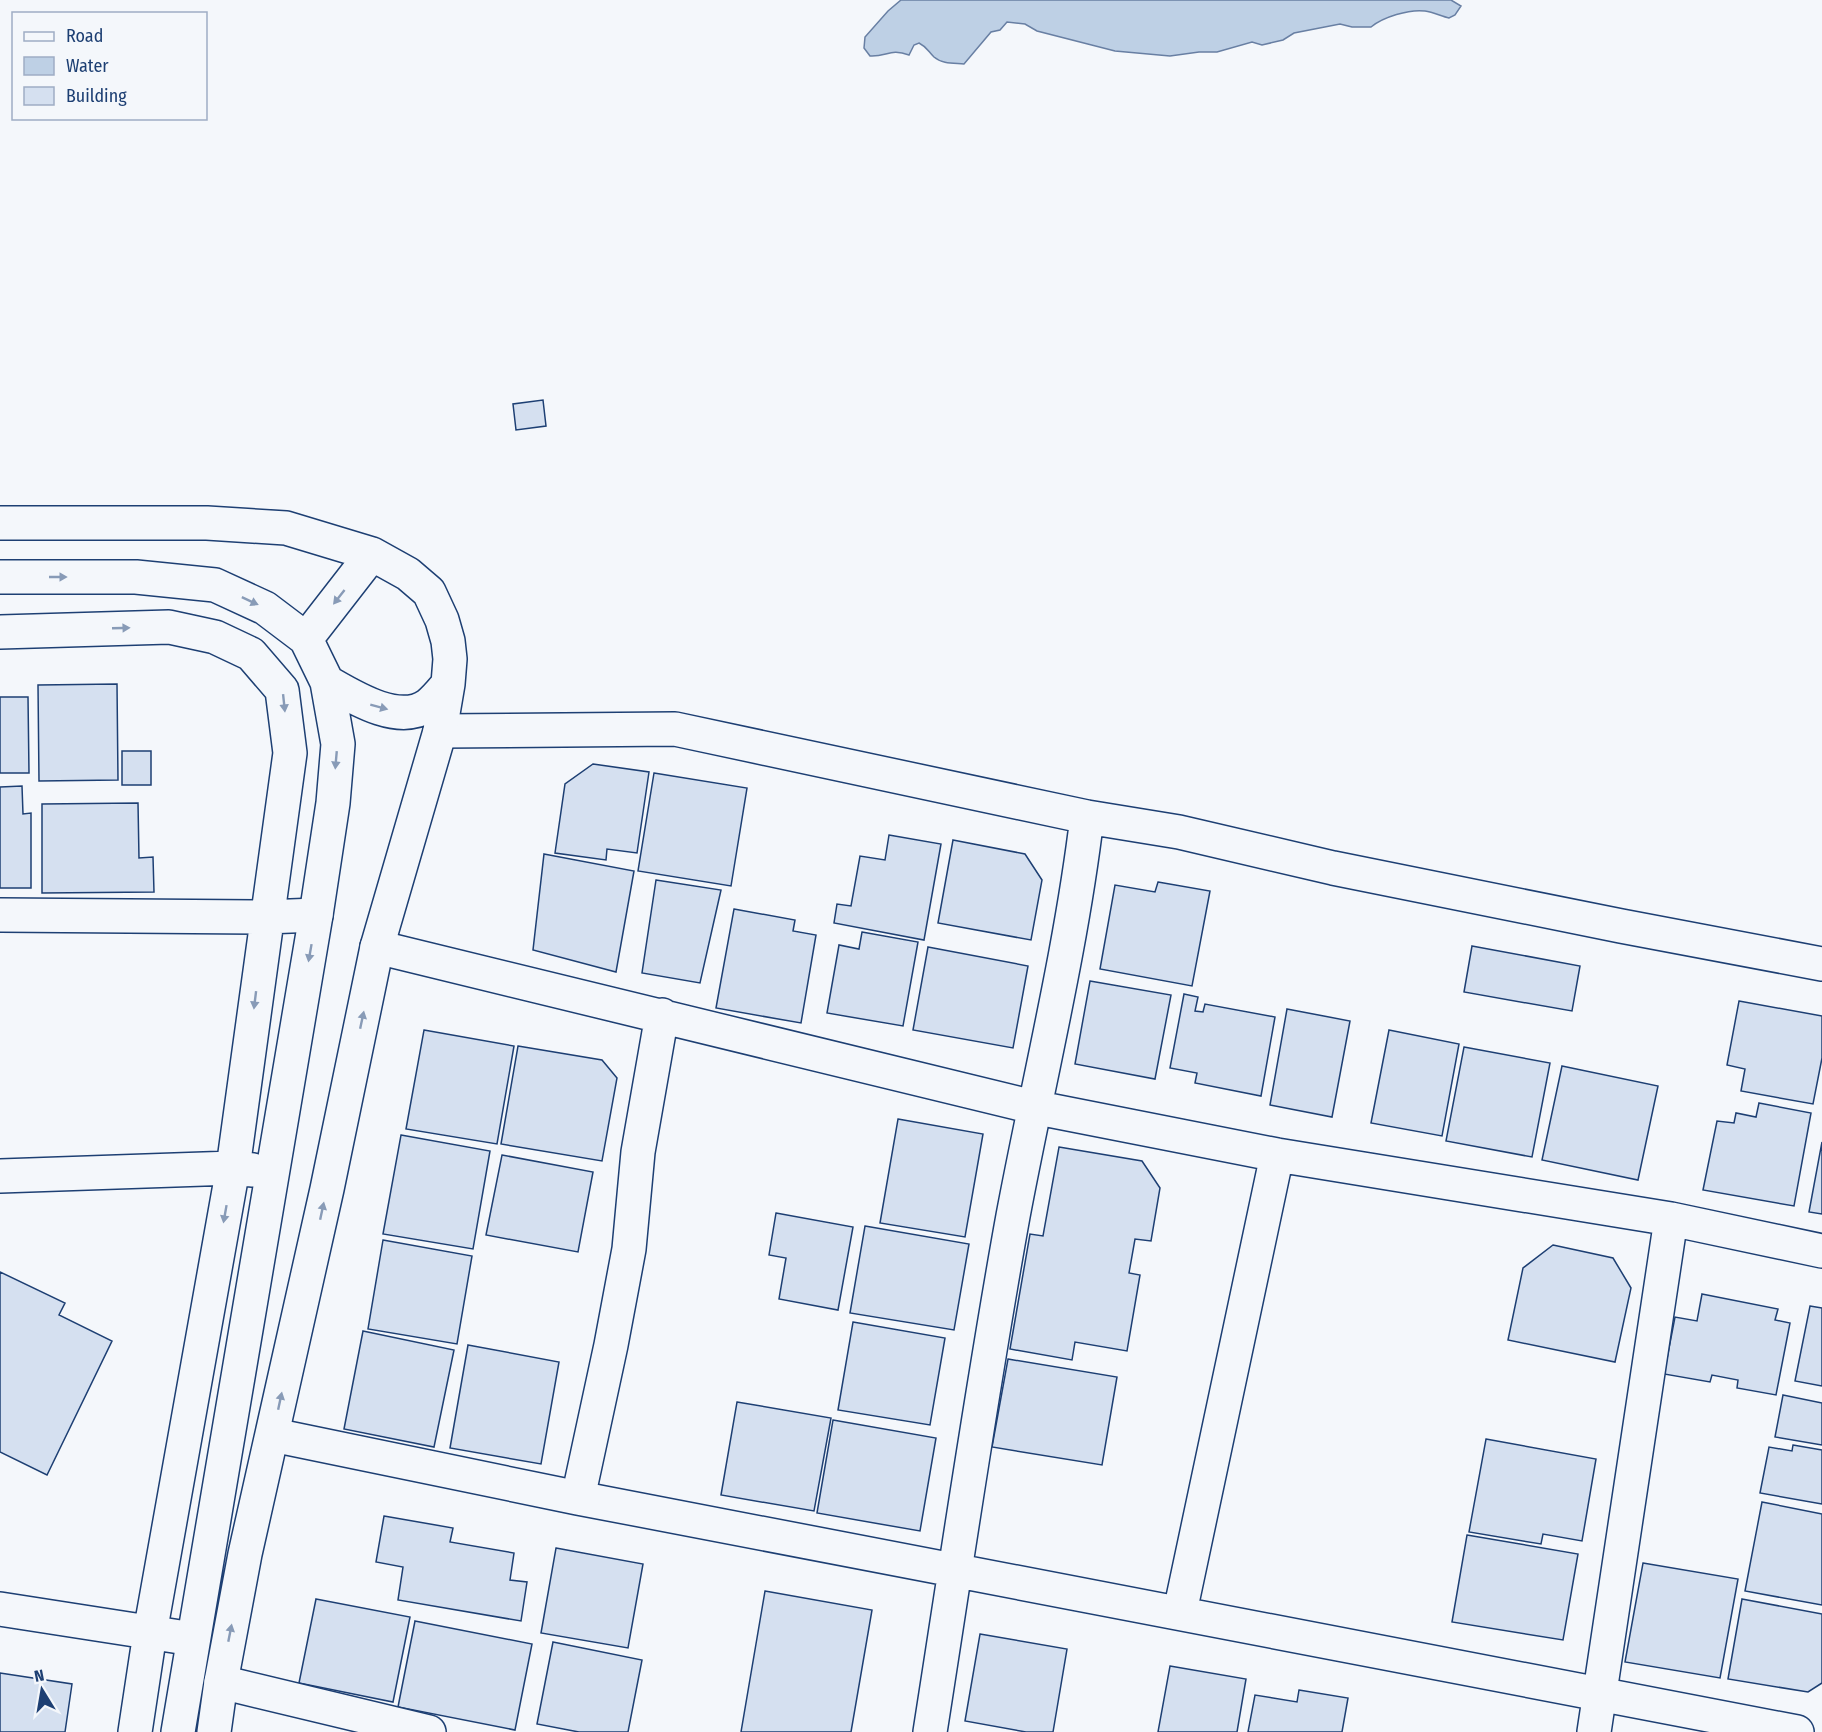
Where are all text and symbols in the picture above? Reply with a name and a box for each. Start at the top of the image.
legend [12,12,207,120]
text: Road [66,25,103,47]
text: Water [66,55,109,77]
text: Building [66,85,127,107]
one-way arrow [49,572,68,582]
one-way arrow [333,589,345,604]
one-way arrow [241,596,259,606]
one-way arrow [112,624,131,633]
one-way arrow [279,693,289,712]
one-way arrow [370,703,388,712]
one-way arrow [331,751,341,770]
one-way arrow [305,944,314,963]
one-way arrow [251,990,260,1009]
one-way arrow [358,1010,367,1029]
one-way arrow [318,1201,327,1220]
one-way arrow [220,1204,229,1223]
one-way arrow [276,1392,285,1411]
one-way arrow [226,1623,235,1642]
north arrow [12,1660,72,1720]
text: N [33,1666,46,1686]

